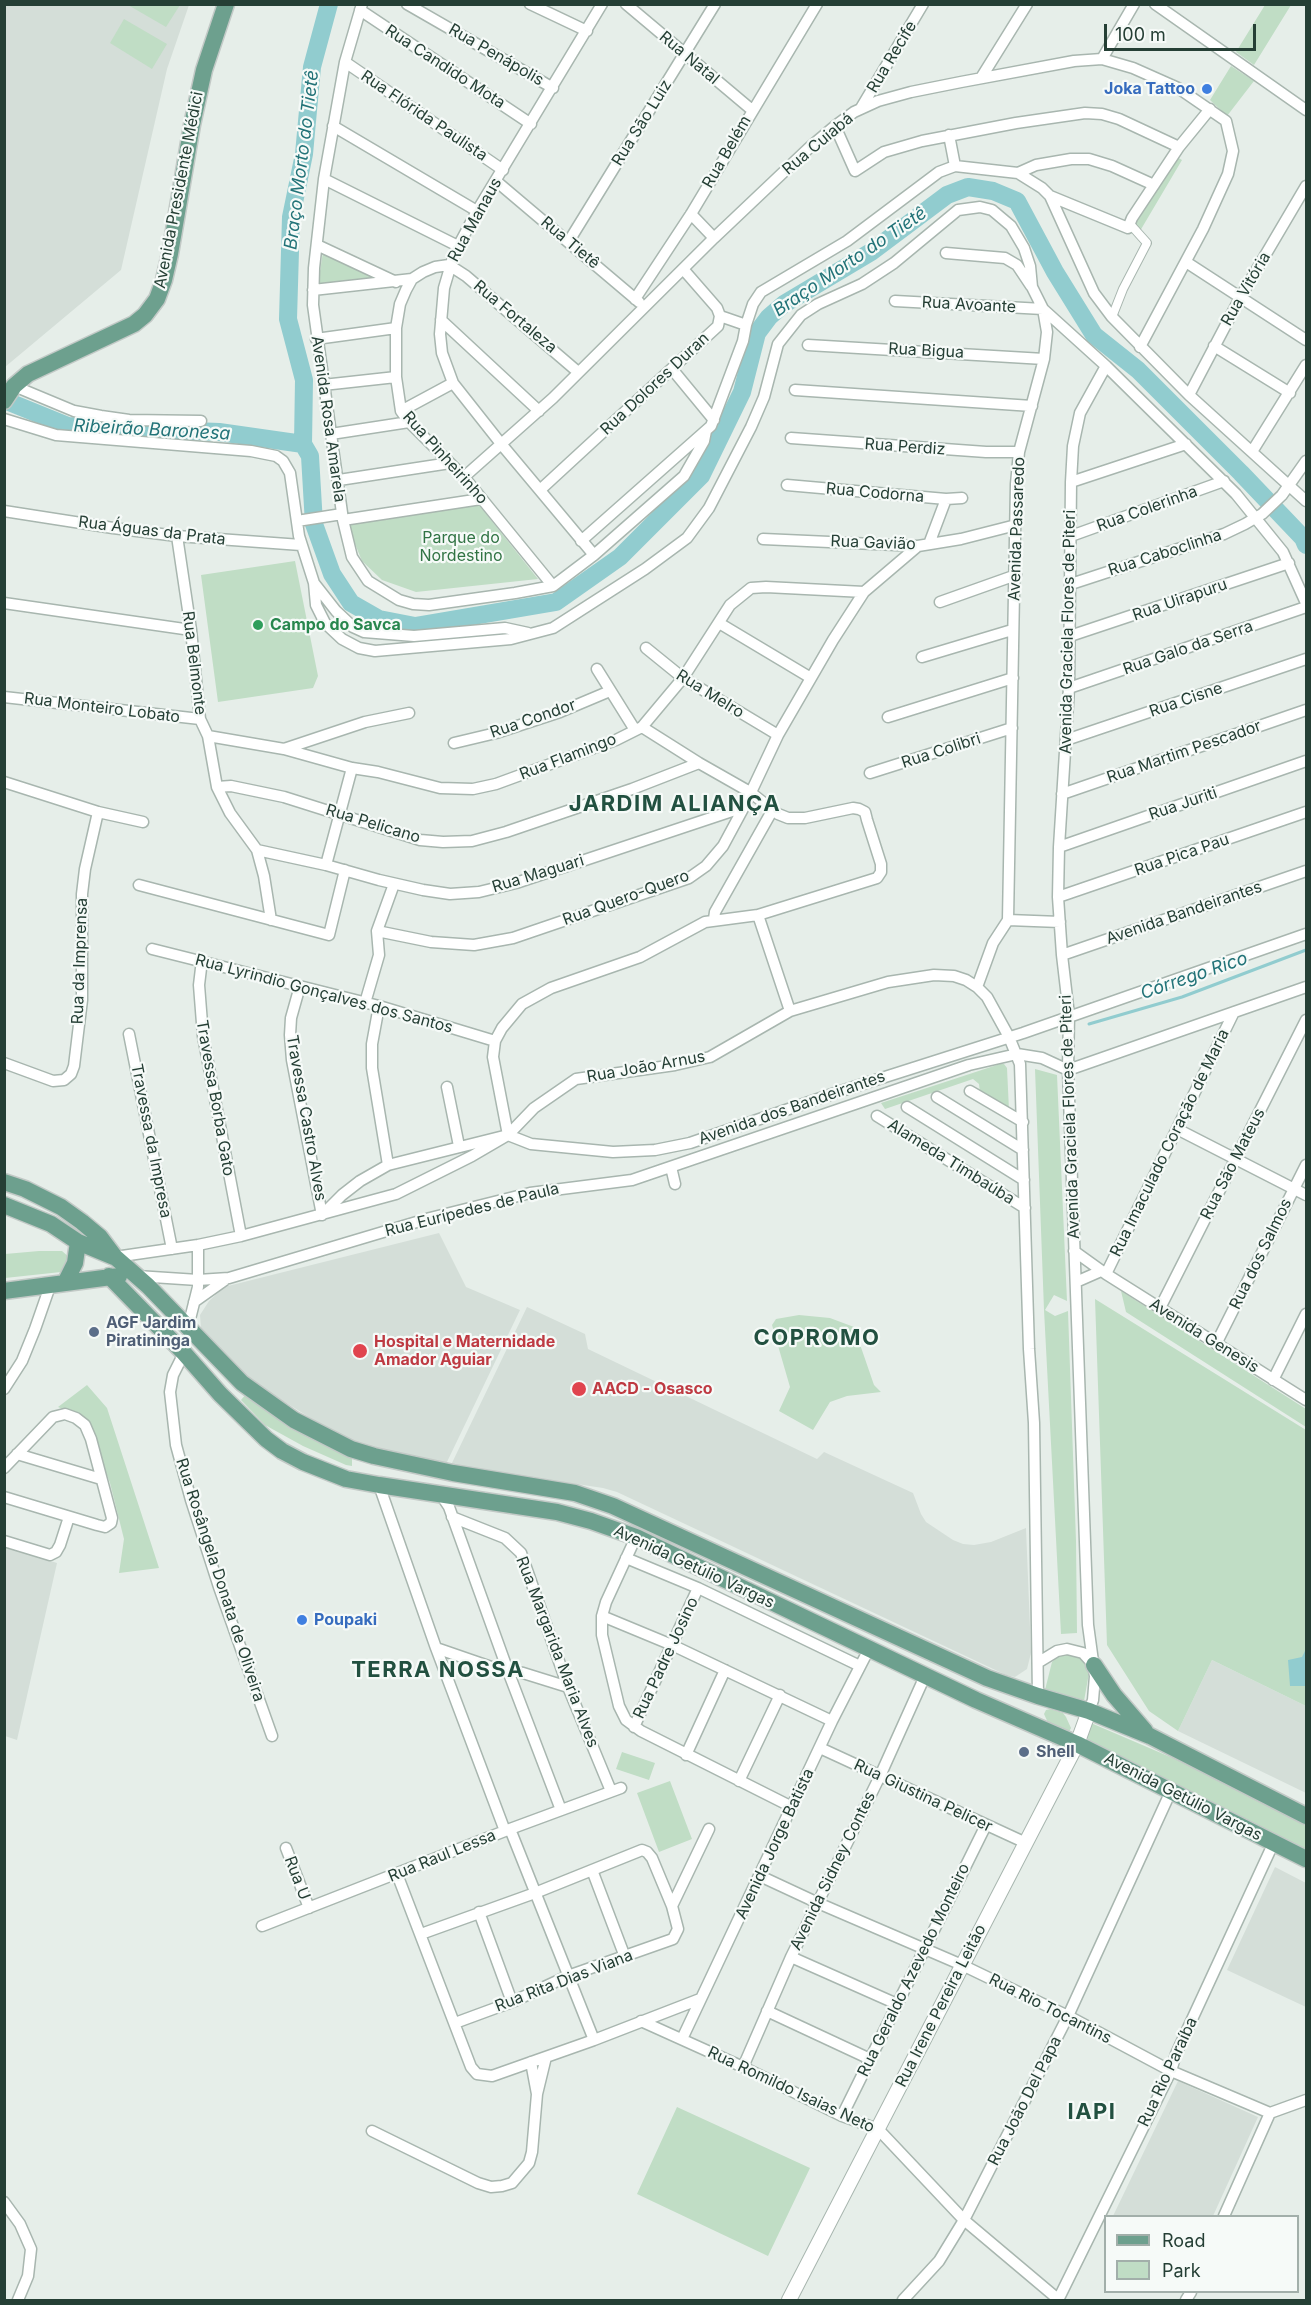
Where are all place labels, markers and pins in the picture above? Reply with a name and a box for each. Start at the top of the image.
place label: Joka Tattoo [1104,79,1195,99]
marker: Joka Tattoo [1200,82,1214,96]
place label: Campo do Savca [270,615,401,635]
marker: Campo do Savca [251,618,265,632]
place label: AGF Jardim Piratininga [106,1313,196,1351]
marker: AGF Jardim Piratininga [87,1325,101,1339]
place label: Hospital e Maternidade Amador Aguiar [374,1332,555,1370]
marker: Hospital e Maternidade Amador Aguiar [351,1342,369,1360]
place label: AACD - Osasco [592,1379,713,1399]
marker: AACD - Osasco [570,1380,588,1398]
place label: Poupaki [314,1610,377,1630]
marker: Poupaki [295,1613,309,1627]
place label: Shell [1036,1742,1075,1762]
marker: Shell [1017,1745,1031,1759]

